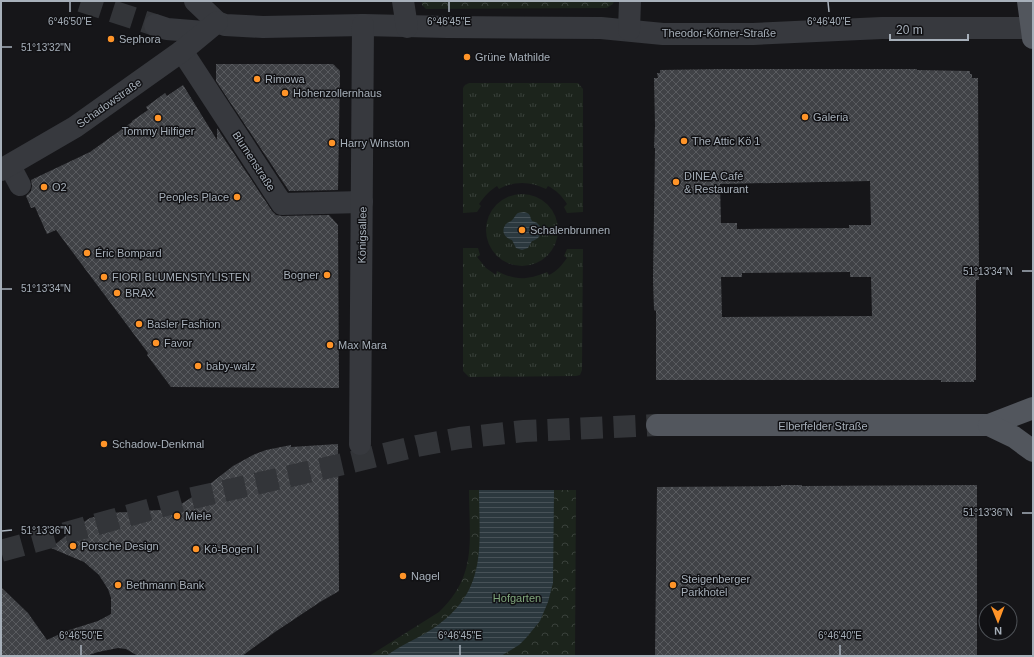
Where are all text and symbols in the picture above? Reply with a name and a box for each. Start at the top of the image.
text: 6°46'50"E [48,16,92,27]
text: 6°46'45"E [427,16,471,27]
text: 6°46'40"E [807,16,851,27]
scale bar [890,16,968,42]
text: 20 m [896,23,923,37]
street label: Theodor-Körner-Straße [662,27,776,39]
place label: Sephora [119,33,161,45]
marker: Sephora [106,34,116,44]
text: 51°13'32"N [21,42,71,53]
place label: Grüne Mathilde [475,51,550,63]
marker: Grüne Mathilde [462,52,472,62]
place label: Rimowa [265,73,306,85]
marker: Rimowa [252,74,262,84]
street label: Schadowstraße [74,76,144,130]
place label: Hohenzollernhaus [293,87,382,99]
marker: Hohenzollernhaus [280,88,290,98]
place label: Galeria [813,111,849,123]
marker: Galeria [800,112,810,122]
marker: Tommy Hilfiger [153,113,163,123]
place label: Tommy Hilfiger [122,125,195,137]
street label: Blumenstraße [230,129,278,193]
place label: The Attic Kö 1 [692,135,760,147]
marker: The Attic Kö 1 [679,136,689,146]
place label: Harry Winston [340,137,410,149]
marker: Harry Winston [327,138,337,148]
place label: DINEA Café & Restaurant [684,170,748,195]
marker: DINEA Café & Restaurant [671,177,681,187]
place label: O2 [52,181,67,193]
marker: O2 [39,182,49,192]
place label: Peoples Place [159,191,229,203]
marker: Peoples Place [232,192,242,202]
street label: Königsallee [356,206,368,264]
place label: Schalenbrunnen [530,224,610,236]
marker: Schalenbrunnen [517,225,527,235]
place label: Éric Bompard [95,247,162,259]
marker: Éric Bompard [82,248,92,258]
text: 51°13'34"N [963,266,1013,277]
place label: Bogner [284,269,319,281]
marker: Bogner [322,270,332,280]
place label: FIORI BLUMENSTYLISTEN [112,271,250,283]
marker: FIORI BLUMENSTYLISTEN [99,272,109,282]
text: 51°13'34"N [21,283,71,294]
place label: BRAX [125,287,156,299]
marker: BRAX [112,288,122,298]
place label: Basler Fashion [147,318,220,330]
marker: Basler Fashion [134,319,144,329]
place label: Favor [164,337,192,349]
marker: Favor [151,338,161,348]
place label: Max Mara [338,339,388,351]
marker: Max Mara [325,340,335,350]
place label: baby-walz [206,360,256,372]
marker: baby-walz [193,361,203,371]
street label: Elberfelder Straße [778,420,868,432]
place label: Schadow-Denkmal [112,438,204,450]
marker: Schadow-Denkmal [99,439,109,449]
text: 51°13'36"N [963,507,1013,518]
place label: Miele [185,510,211,522]
marker: Miele [172,511,182,521]
text: 51°13'36"N [21,525,71,536]
place label: Porsche Design [81,540,159,552]
marker: Porsche Design [68,541,78,551]
place label: Kö-Bogen I [204,543,259,555]
marker: Kö-Bogen I [191,544,201,554]
place label: Nagel [411,570,440,582]
marker: Nagel [398,571,408,581]
place label: Steigenberger Parkhotel [681,573,750,598]
place label: Bethmann Bank [126,579,205,591]
marker: Bethmann Bank [113,580,123,590]
marker: Steigenberger Parkhotel [668,580,678,590]
park label: Hofgarten [493,592,541,604]
north arrow [978,601,1018,641]
text: N [994,625,1002,637]
text: 6°46'50"E [59,630,103,641]
text: 6°46'45"E [438,630,482,641]
text: 6°46'40"E [818,630,862,641]

